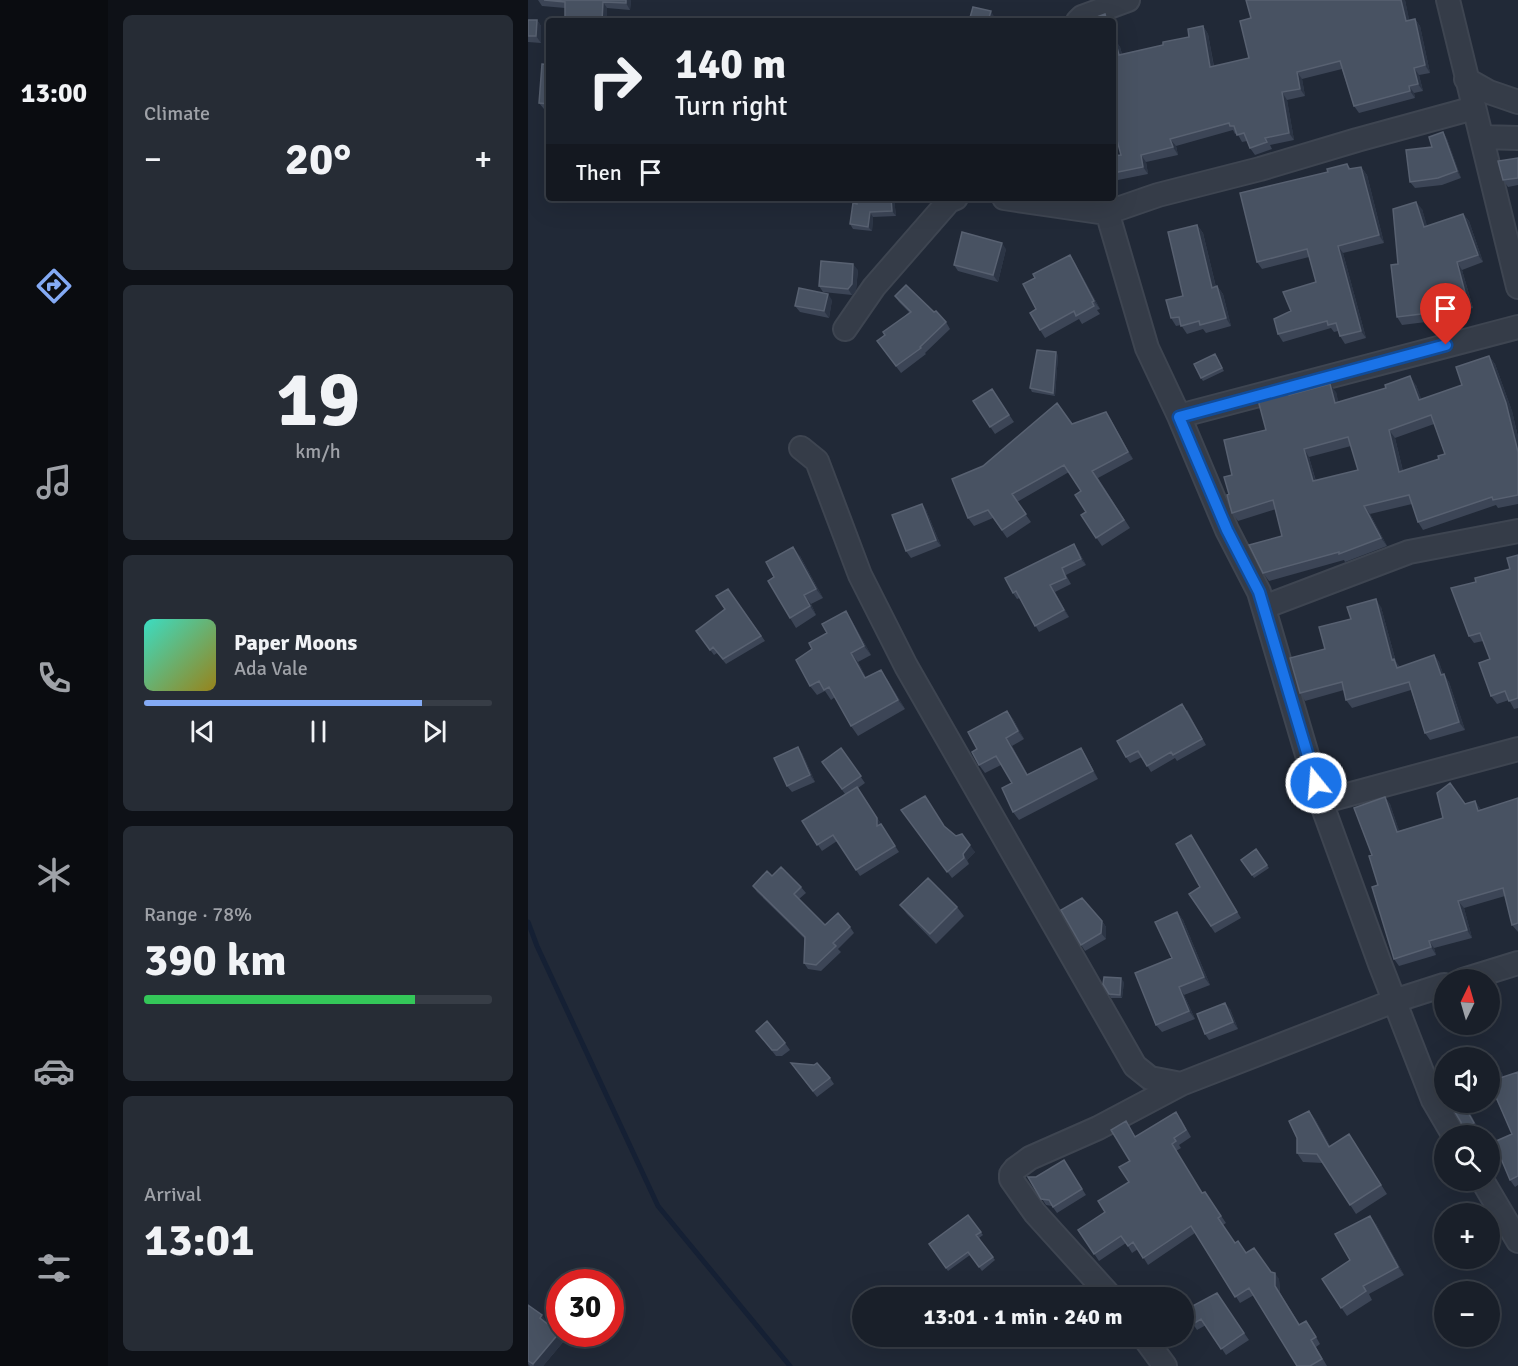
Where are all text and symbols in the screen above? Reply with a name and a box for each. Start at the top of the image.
text: 140 m [675,39,786,90]
icon: right [576,42,654,120]
text: 13:00 [21,77,87,110]
text: Turn right [675,90,788,123]
text: Climate [144,101,210,126]
text: 20° [285,132,351,187]
text: − [144,139,162,180]
text: + [474,139,492,180]
icon: arrive [634,156,667,189]
text: Then [576,159,622,186]
icon: directions [33,265,75,307]
pin [1420,283,1471,345]
icon: arrive [1429,292,1462,325]
text: 19 [276,352,360,448]
text: km/h [295,439,341,464]
icon: music [33,461,75,503]
text: Paper Moons [234,629,357,656]
text: Ada Vale [234,656,308,681]
icon: phone [33,657,75,699]
icon: previous [186,715,219,748]
icon: pause [302,715,335,748]
icon: next [418,715,451,748]
position arrow [1284,751,1348,815]
icon: climate [33,854,75,896]
text: Range · 78% [144,902,252,927]
text: 390 km [144,933,287,988]
north arrow [1434,969,1500,1035]
map controls [1434,969,1500,1347]
button: sound [1434,1047,1500,1113]
icon: car [33,1050,75,1092]
button: search [1434,1125,1500,1191]
text: Arrival [144,1182,202,1207]
button: + [1434,1203,1500,1269]
text: 13:01 [144,1213,254,1268]
icon: filters [33,1247,75,1289]
speed limit sign: 30 [546,1269,624,1347]
button: − [1434,1281,1500,1347]
text: 13:01 · 1 min · 240 m [923,1303,1123,1330]

